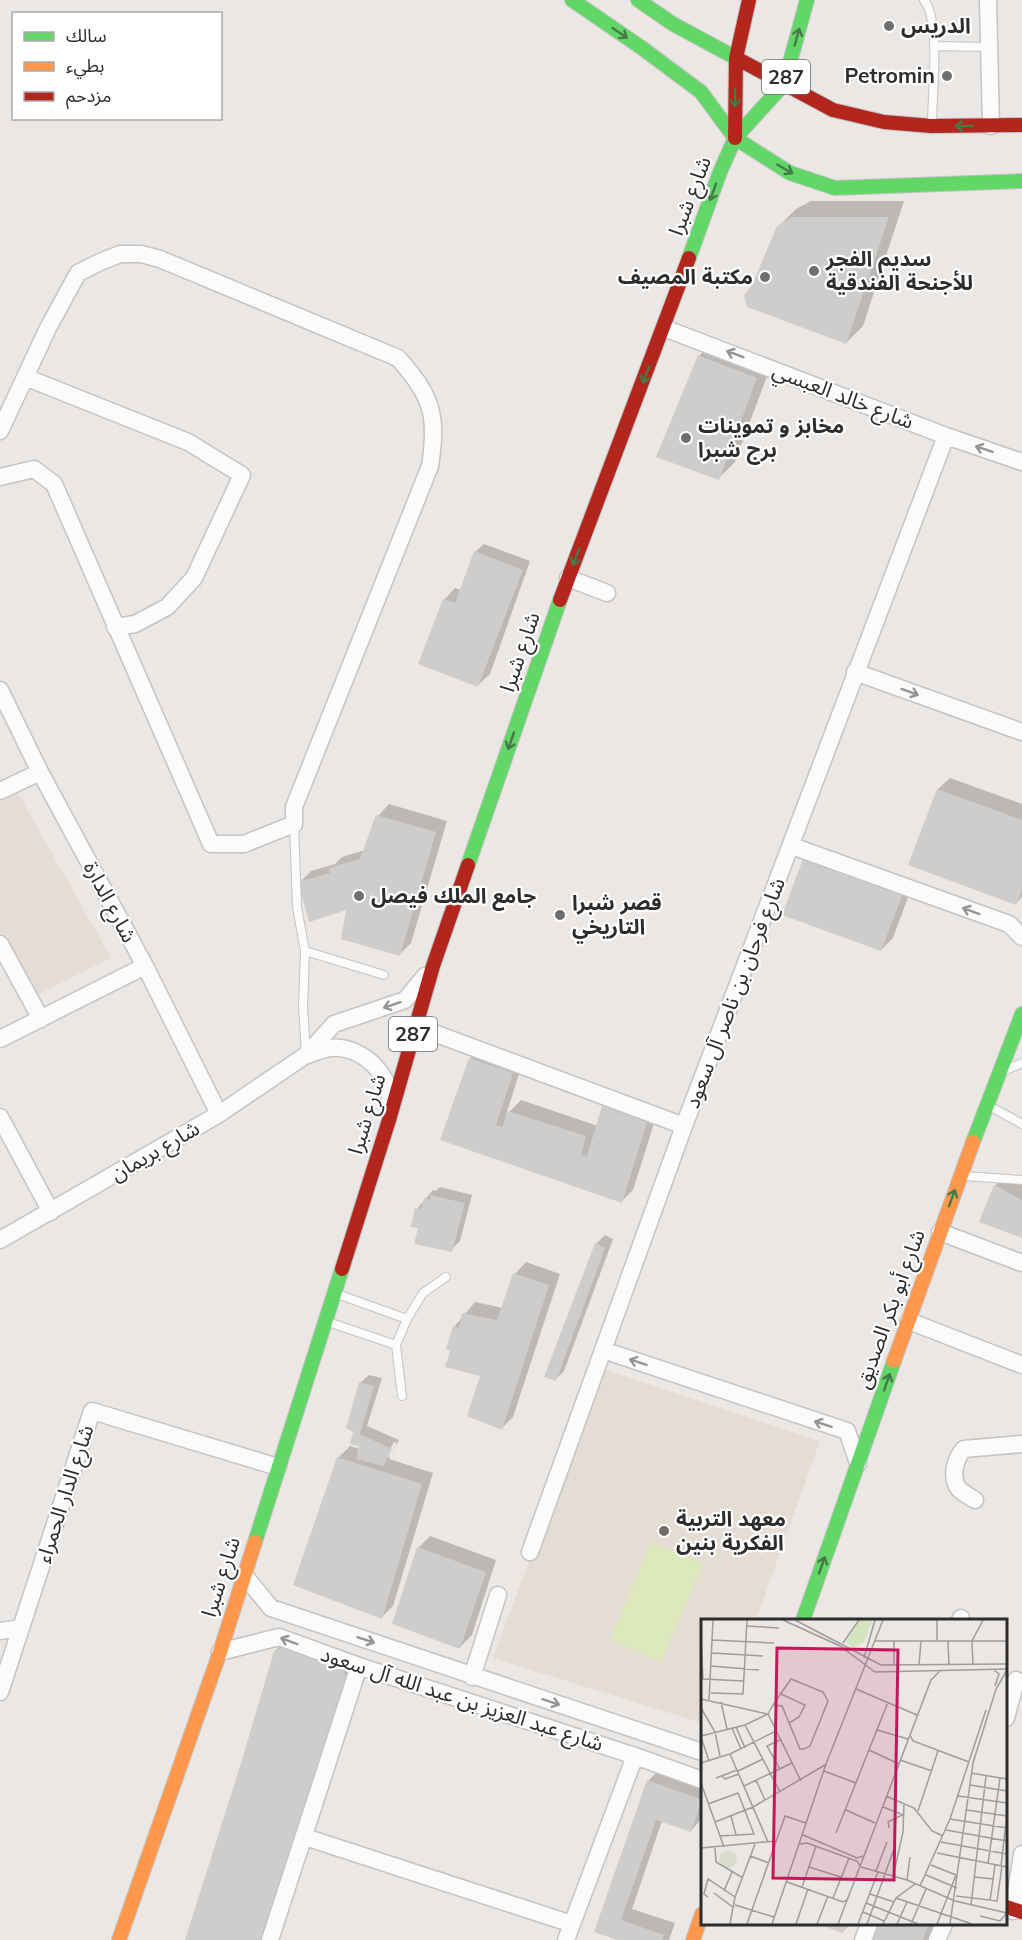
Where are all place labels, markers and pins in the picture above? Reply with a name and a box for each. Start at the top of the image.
place label: الدريس [901,12,971,38]
marker: الدريس [882,19,896,33]
place label: Petromin [845,62,935,88]
marker: Petromin [940,69,954,83]
place label: سديم الفجر للأجنحة الفندقية [825,245,973,295]
place label: مكتبة المصيف [618,263,753,289]
marker: سديم الفجر للأجنحة الفندقية [807,264,821,278]
marker: مكتبة المصيف [758,270,772,284]
place label: مخابز و تموينات برج شبرا [698,412,844,465]
marker: مخابز و تموينات برج شبرا [679,431,693,445]
place label: جامع الملك فيصل [371,882,536,911]
marker: جامع الملك فيصل [352,889,366,903]
place label: قصر شبرا التاريخي [572,889,662,944]
marker: قصر شبرا التاريخي [553,908,567,922]
place label: معهد التربية الفكرية بنين [676,1505,786,1555]
marker: معهد التربية الفكرية بنين [657,1524,671,1538]

